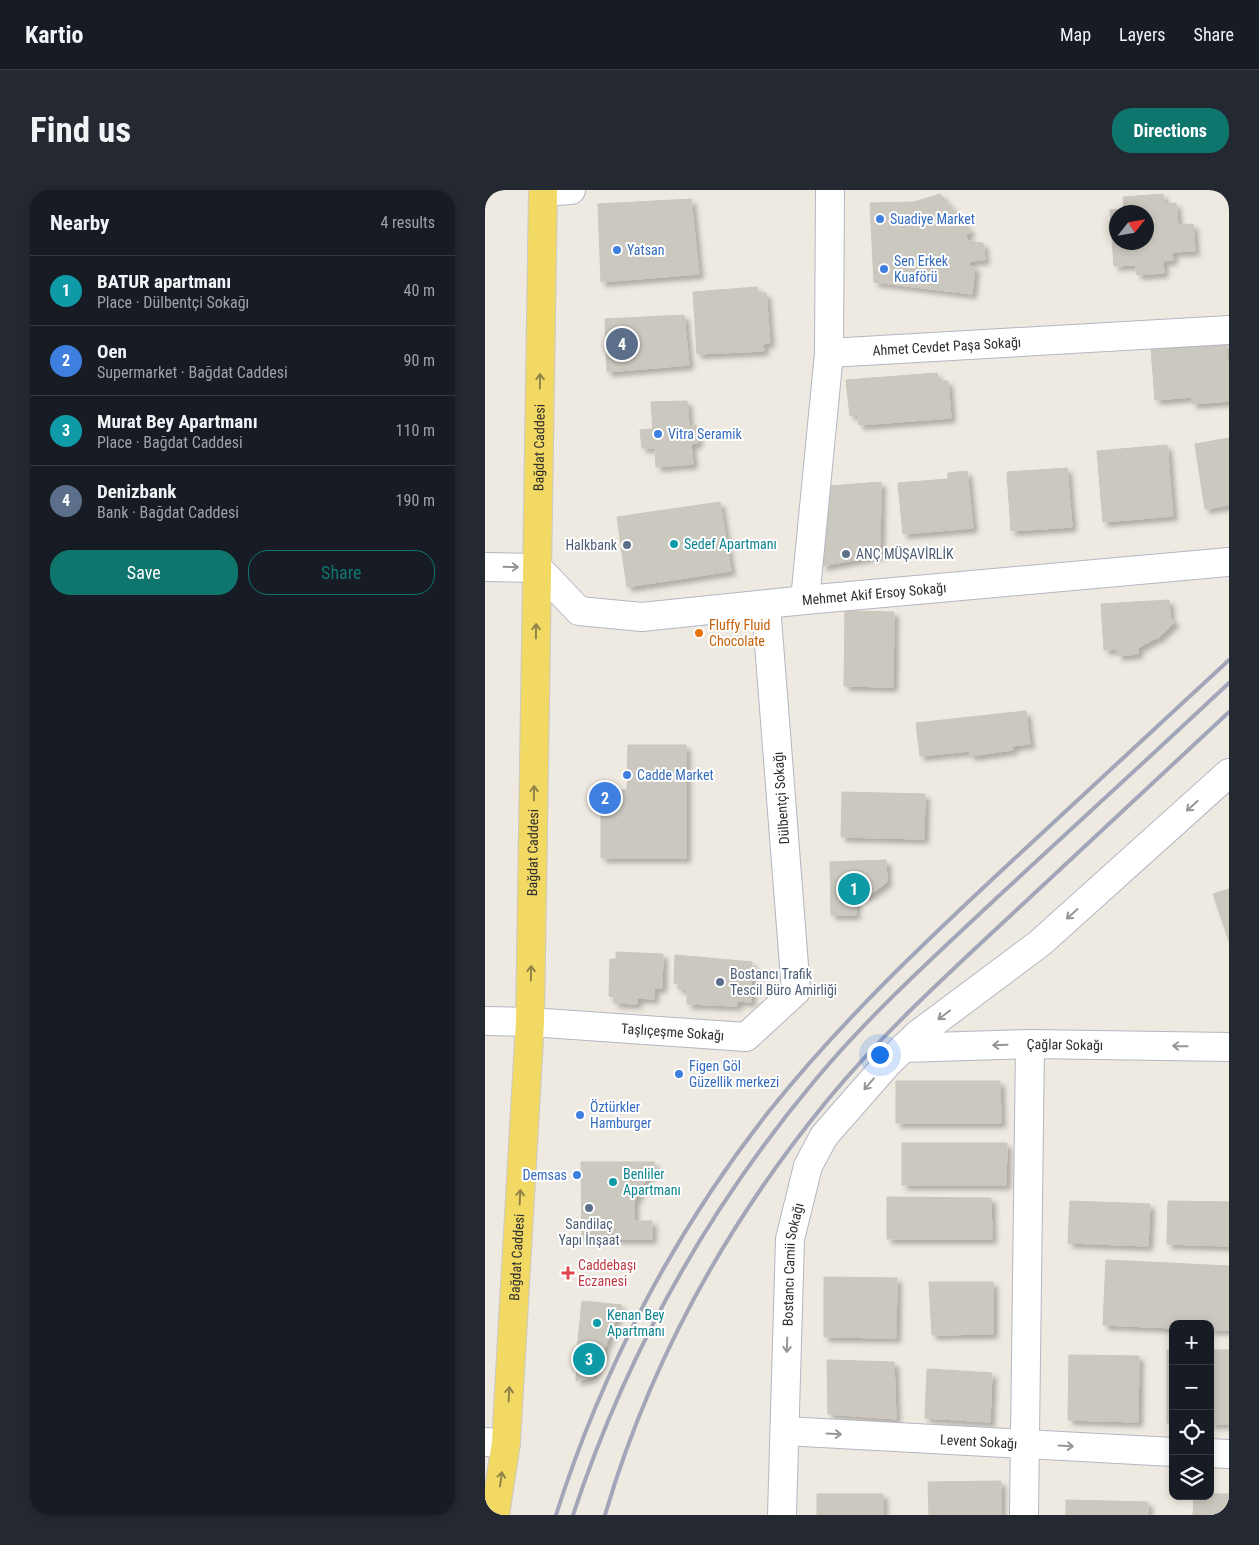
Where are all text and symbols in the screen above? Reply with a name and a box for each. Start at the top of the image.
text: Kartio [25,21,83,49]
text: Map [1060,24,1091,45]
text: Layers [1119,24,1166,45]
text: Share [1194,24,1234,45]
button: Directions [1112,108,1229,153]
text: Find us [30,110,131,151]
north arrow [1109,205,1154,250]
text: Nearby [50,211,109,235]
place label: Suadiye Market [890,211,975,227]
text: 4 results [380,213,435,232]
marker: Suadiye Market [874,213,886,225]
place label: Yatsan [627,242,665,258]
marker: Yatsan [611,244,623,256]
place label: Sen Erkek Kuaförü [894,253,949,285]
marker: Sen Erkek Kuaförü [878,263,890,275]
text: BATUR apartmanı [97,270,231,293]
text: 1 [62,281,70,300]
text: 40 m [403,281,435,300]
text: Place · Dülbentçi Sokağı [97,293,249,312]
pin: 4 [606,325,638,363]
street label: Ahmet Cevdet Paşa Sokağı [872,334,1022,358]
text: Oen [97,340,127,363]
text: 2 [62,351,70,370]
text: 90 m [403,351,435,370]
text: Supermarket · Bağdat Caddesi [97,363,288,382]
one-way arrow [535,373,545,390]
street label: Bağdat Caddesi [530,404,548,491]
text: Murat Bey Apartmanı [97,410,258,433]
text: 3 [62,421,70,440]
text: 110 m [396,421,435,440]
place label: Vitra Seramik [668,426,742,442]
marker: Vitra Seramik [652,428,664,440]
text: Place · Bağdat Caddesi [97,433,243,452]
text: Denizbank [97,480,176,503]
text: 4 [62,491,70,510]
text: 190 m [396,491,435,510]
text: Bank · Bağdat Caddesi [97,503,239,522]
place label: Sedef Apartmanı [684,536,777,552]
place label: Halkbank [565,537,618,553]
marker: Sedef Apartmanı [668,538,680,550]
marker: Halkbank [621,539,633,551]
place label: ANÇ MÜŞAVİRLİK [856,546,954,562]
marker: ANÇ MÜŞAVİRLİK [840,548,852,560]
button: Save [50,550,238,595]
button: Share [248,550,435,595]
one-way arrow [503,563,519,572]
street label: Mehmet Akif Ersoy Sokağı [801,579,947,608]
place label: Fluffy Fluid Chocolate [709,617,771,649]
one-way arrow [532,623,541,639]
marker: Fluffy Fluid Chocolate [693,627,705,639]
street label: Dülbentçi Sokağı [770,751,792,845]
place label: Cadde Market [637,767,714,783]
marker: Cadde Market [621,769,633,781]
pin: 2 [589,779,621,817]
one-way arrow [529,785,539,802]
one-way arrow [1186,800,1199,811]
street label: Bağdat Caddesi [524,809,541,896]
pin: 1 [838,870,870,908]
one-way arrow [1065,908,1078,920]
one-way arrow [526,965,536,982]
place label: Bostancı Trafik Tescil Büro Amirliği [730,966,837,998]
marker: Bostancı Trafik Tescil Büro Amirliği [714,976,726,988]
one-way arrow [937,1010,951,1020]
street label: Taşlıçeşme Sokağı [621,1020,725,1043]
street label: Çağlar Sokağı [1027,1036,1103,1053]
one-way arrow [993,1040,1009,1049]
one-way arrow [1173,1041,1189,1051]
your location [867,1042,893,1068]
place label: Figen Göl Güzellik merkezi [689,1058,779,1090]
marker: Figen Göl Güzellik merkezi [673,1068,685,1080]
one-way arrow [864,1077,875,1090]
place label: Öztürkler Hamburger [590,1099,651,1131]
marker: Öztürkler Hamburger [574,1109,586,1121]
place label: Benliler Apartmanı [623,1166,681,1198]
place label: Demsas [522,1167,567,1183]
marker: Demsas [571,1169,583,1181]
marker: Benliler Apartmanı [607,1176,619,1188]
one-way arrow [516,1189,525,1205]
street label: Bostancı Camii Sokağı [779,1201,807,1326]
marker: Sandilaç Yapı İnşaat [583,1202,595,1214]
street label: Bağdat Caddesi [506,1213,527,1301]
place label: Sandilaç Yapı İnşaat [558,1216,620,1248]
place label: Caddebaşı Eczanesi [578,1257,636,1289]
marker: Caddebaşı Eczanesi [562,1267,574,1279]
place label: Kenan Bey Apartmanı [607,1307,665,1339]
marker: Kenan Bey Apartmanı [591,1317,603,1329]
map controls [1169,1320,1214,1500]
button: + [1169,1320,1214,1365]
one-way arrow [782,1337,792,1353]
pin: 3 [573,1340,605,1378]
button: − [1169,1365,1214,1410]
one-way arrow [504,1386,513,1402]
button: locate [1169,1410,1214,1455]
one-way arrow [825,1429,841,1438]
street label: Levent Sokağı [940,1431,1018,1452]
one-way arrow [1057,1441,1073,1450]
button: layers [1169,1455,1214,1500]
one-way arrow [496,1471,506,1487]

